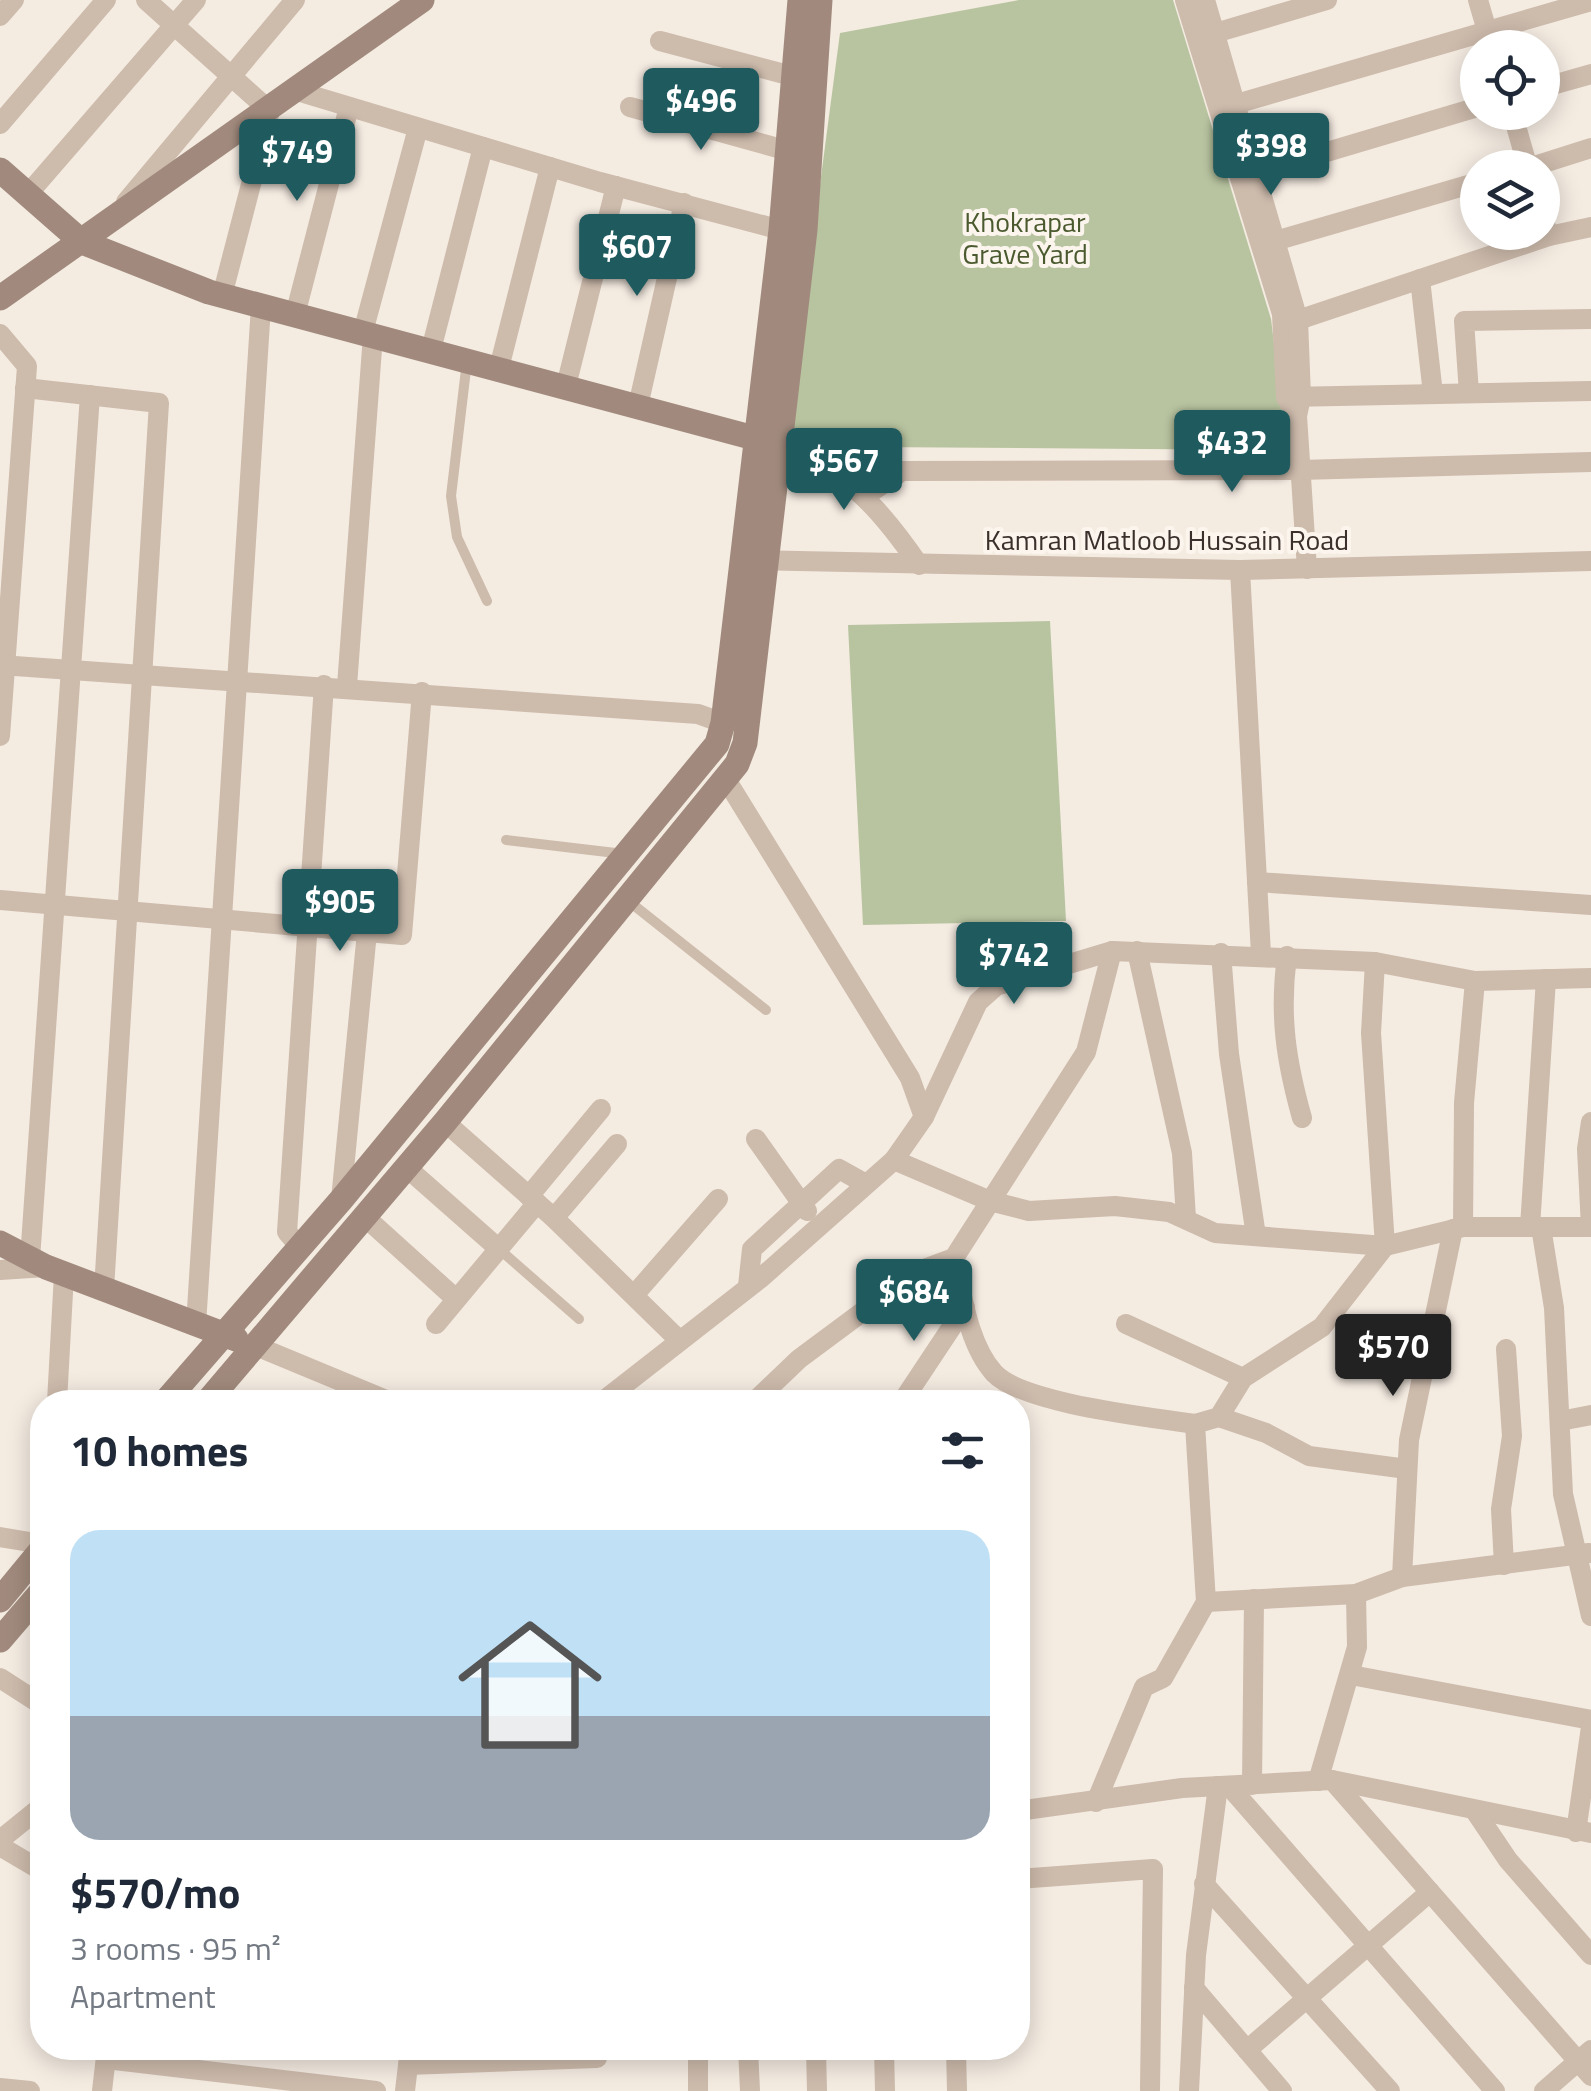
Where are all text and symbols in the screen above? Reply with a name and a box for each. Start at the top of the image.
map controls [1460,30,1560,250]
button: locate [1460,30,1560,130]
pin: $496 [642,68,760,153]
text: $496 [665,76,737,124]
pin: $398 [1212,113,1330,198]
pin: $749 [238,119,356,204]
text: $398 [1235,121,1307,169]
text: $749 [261,127,333,175]
button: layers [1460,150,1560,250]
park label: Khokrapar Grave Yard [962,200,1088,275]
pin: $607 [578,214,696,299]
text: $607 [601,222,673,270]
pin: $432 [1173,410,1291,495]
text: $432 [1196,418,1268,466]
pin: $567 [785,428,903,513]
text: $567 [808,436,880,484]
street label: Kamran Matloob Hussain Road [985,518,1349,561]
pin: $905 [281,869,399,954]
text: $905 [304,877,376,925]
pin: $742 [955,922,1073,1007]
text: $742 [978,930,1050,978]
pin: $684 [855,1259,973,1344]
text: $684 [878,1267,950,1315]
pin: $570 [1334,1314,1452,1399]
text: $570 [1357,1322,1429,1370]
text: 10 homes [70,1418,248,1482]
icon: filters [935,1423,990,1478]
icon: home [440,1595,620,1775]
text: $570/mo [70,1860,240,1924]
text: 3 rooms · 95 m² [70,1924,281,1972]
text: Apartment [70,1972,216,2020]

